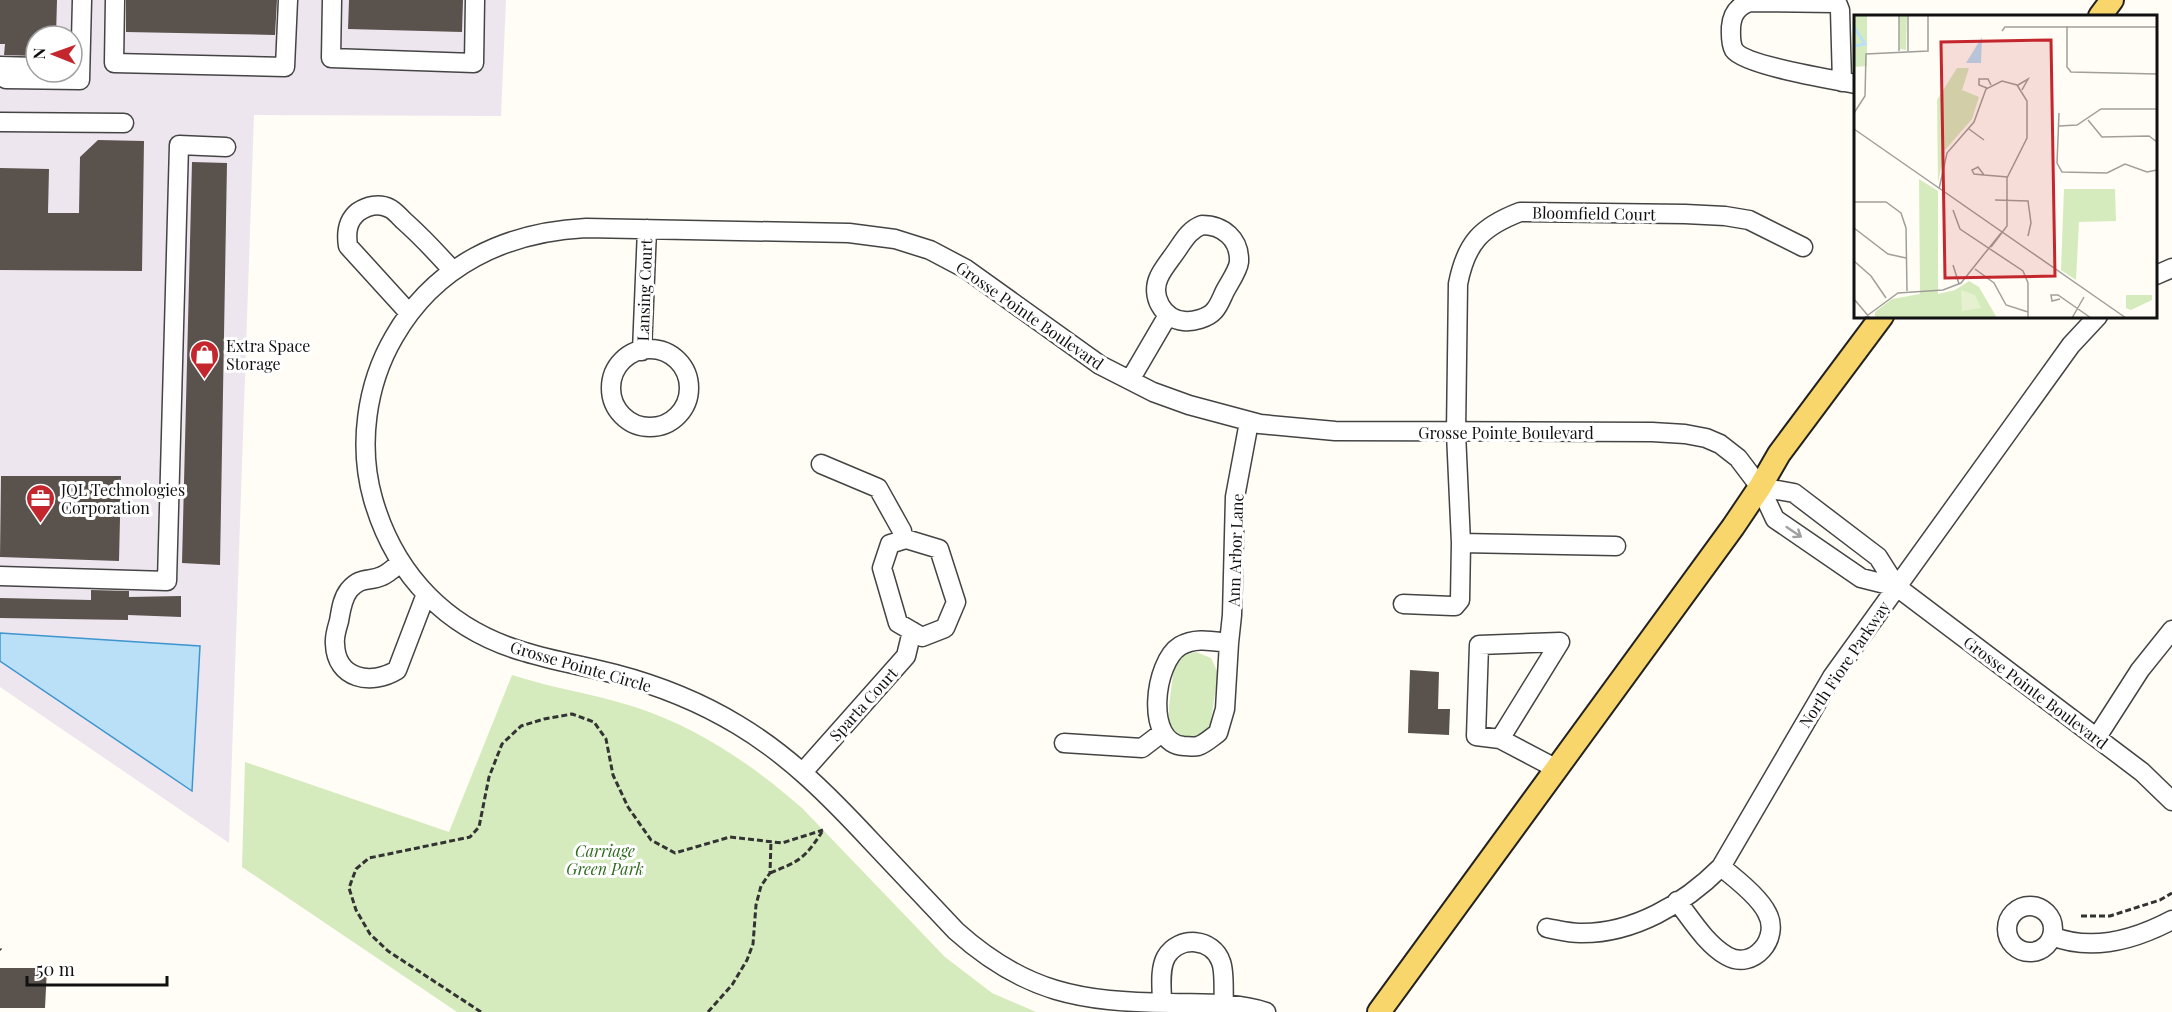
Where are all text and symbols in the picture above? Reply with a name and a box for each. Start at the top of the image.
inset map [1854,15,2157,318]
north arrow [24,24,84,84]
text: N [28,47,49,60]
street label: Bloomfield Court [1532,201,1656,225]
street label: Lansing Court [632,238,656,342]
street label: Grosse Pointe Boulevard [952,256,1108,374]
place label: Extra Space Storage [226,335,310,374]
shop icon: Extra Space Storage [189,338,221,380]
street label: Grosse Pointe Boulevard [1418,422,1594,443]
place label: JQL Technologies Corporation [60,479,185,518]
office icon: JQL Technologies Corporation [24,482,56,524]
street label: Ann Arbor Lane [1222,493,1247,608]
one-way arrow [1785,526,1802,538]
street label: North Fiore Parkway [1794,597,1894,731]
street label: Grosse Pointe Boulevard [1960,631,2112,753]
street label: Grosse Pointe Circle [508,636,654,696]
street label: Sparta Court [824,662,902,745]
park label: Carriage Green Park [566,840,644,879]
scale bar [27,949,166,987]
text: 50 m [36,957,75,981]

